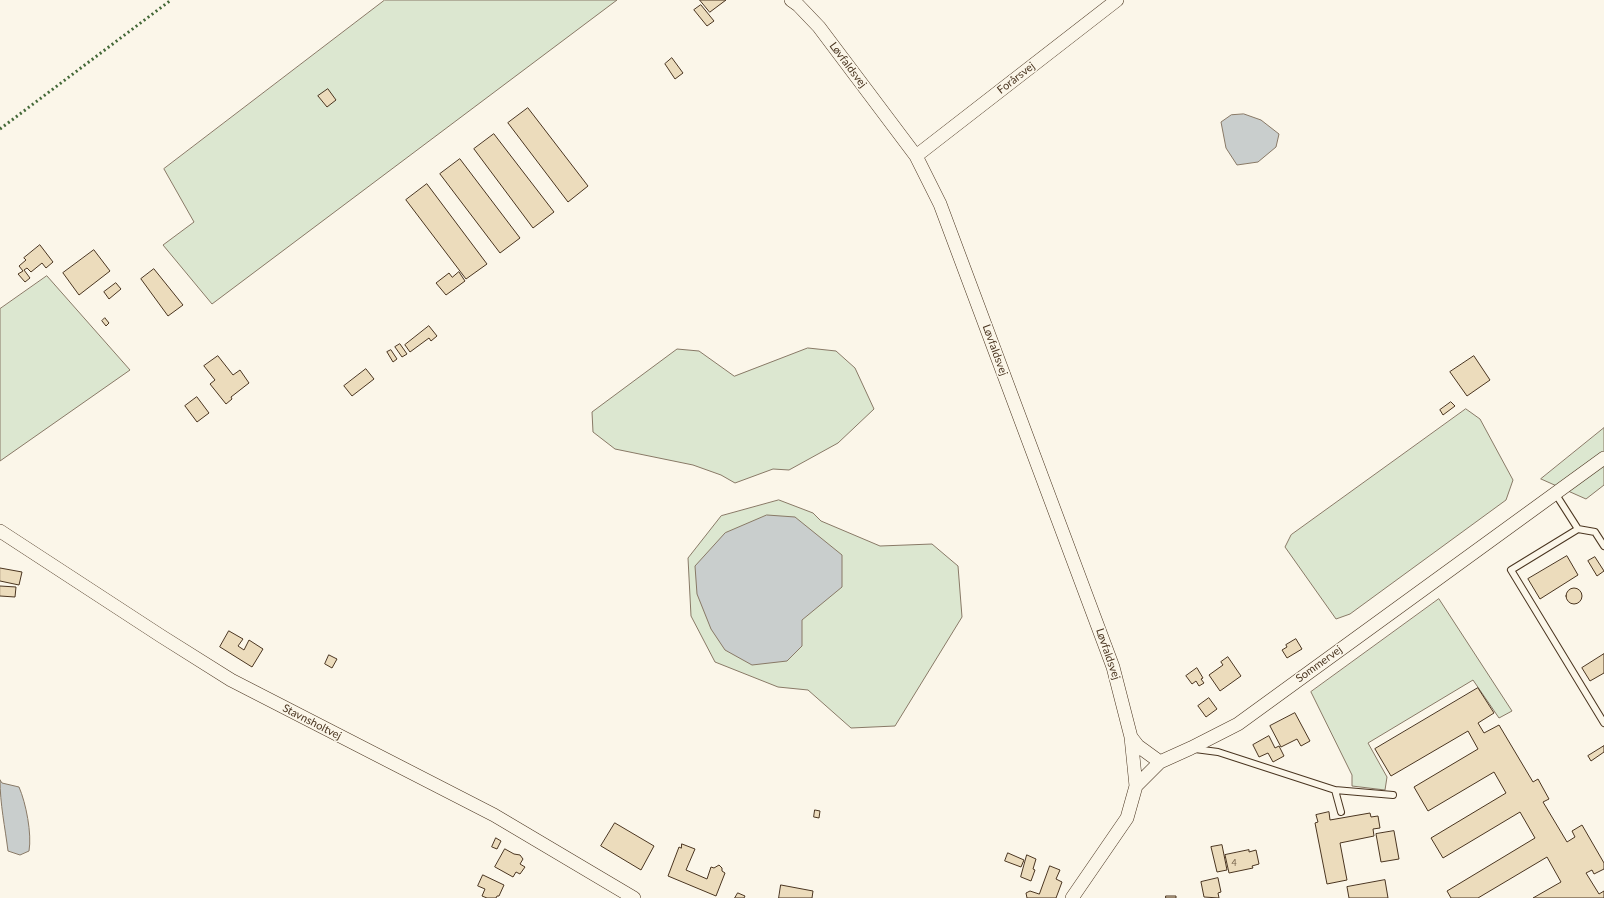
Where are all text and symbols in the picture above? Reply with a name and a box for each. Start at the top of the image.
street label: Løvfaldsvej [827,40,869,90]
street label: Forårsvej [995,59,1037,97]
street label: Løvfaldsvej [980,323,1010,377]
street label: Løvfaldsvej [1093,626,1123,682]
street label: Sommervej [1293,643,1345,685]
street label: Stavnsholtvej [280,701,344,743]
house number: 4 [1231,858,1237,868]

